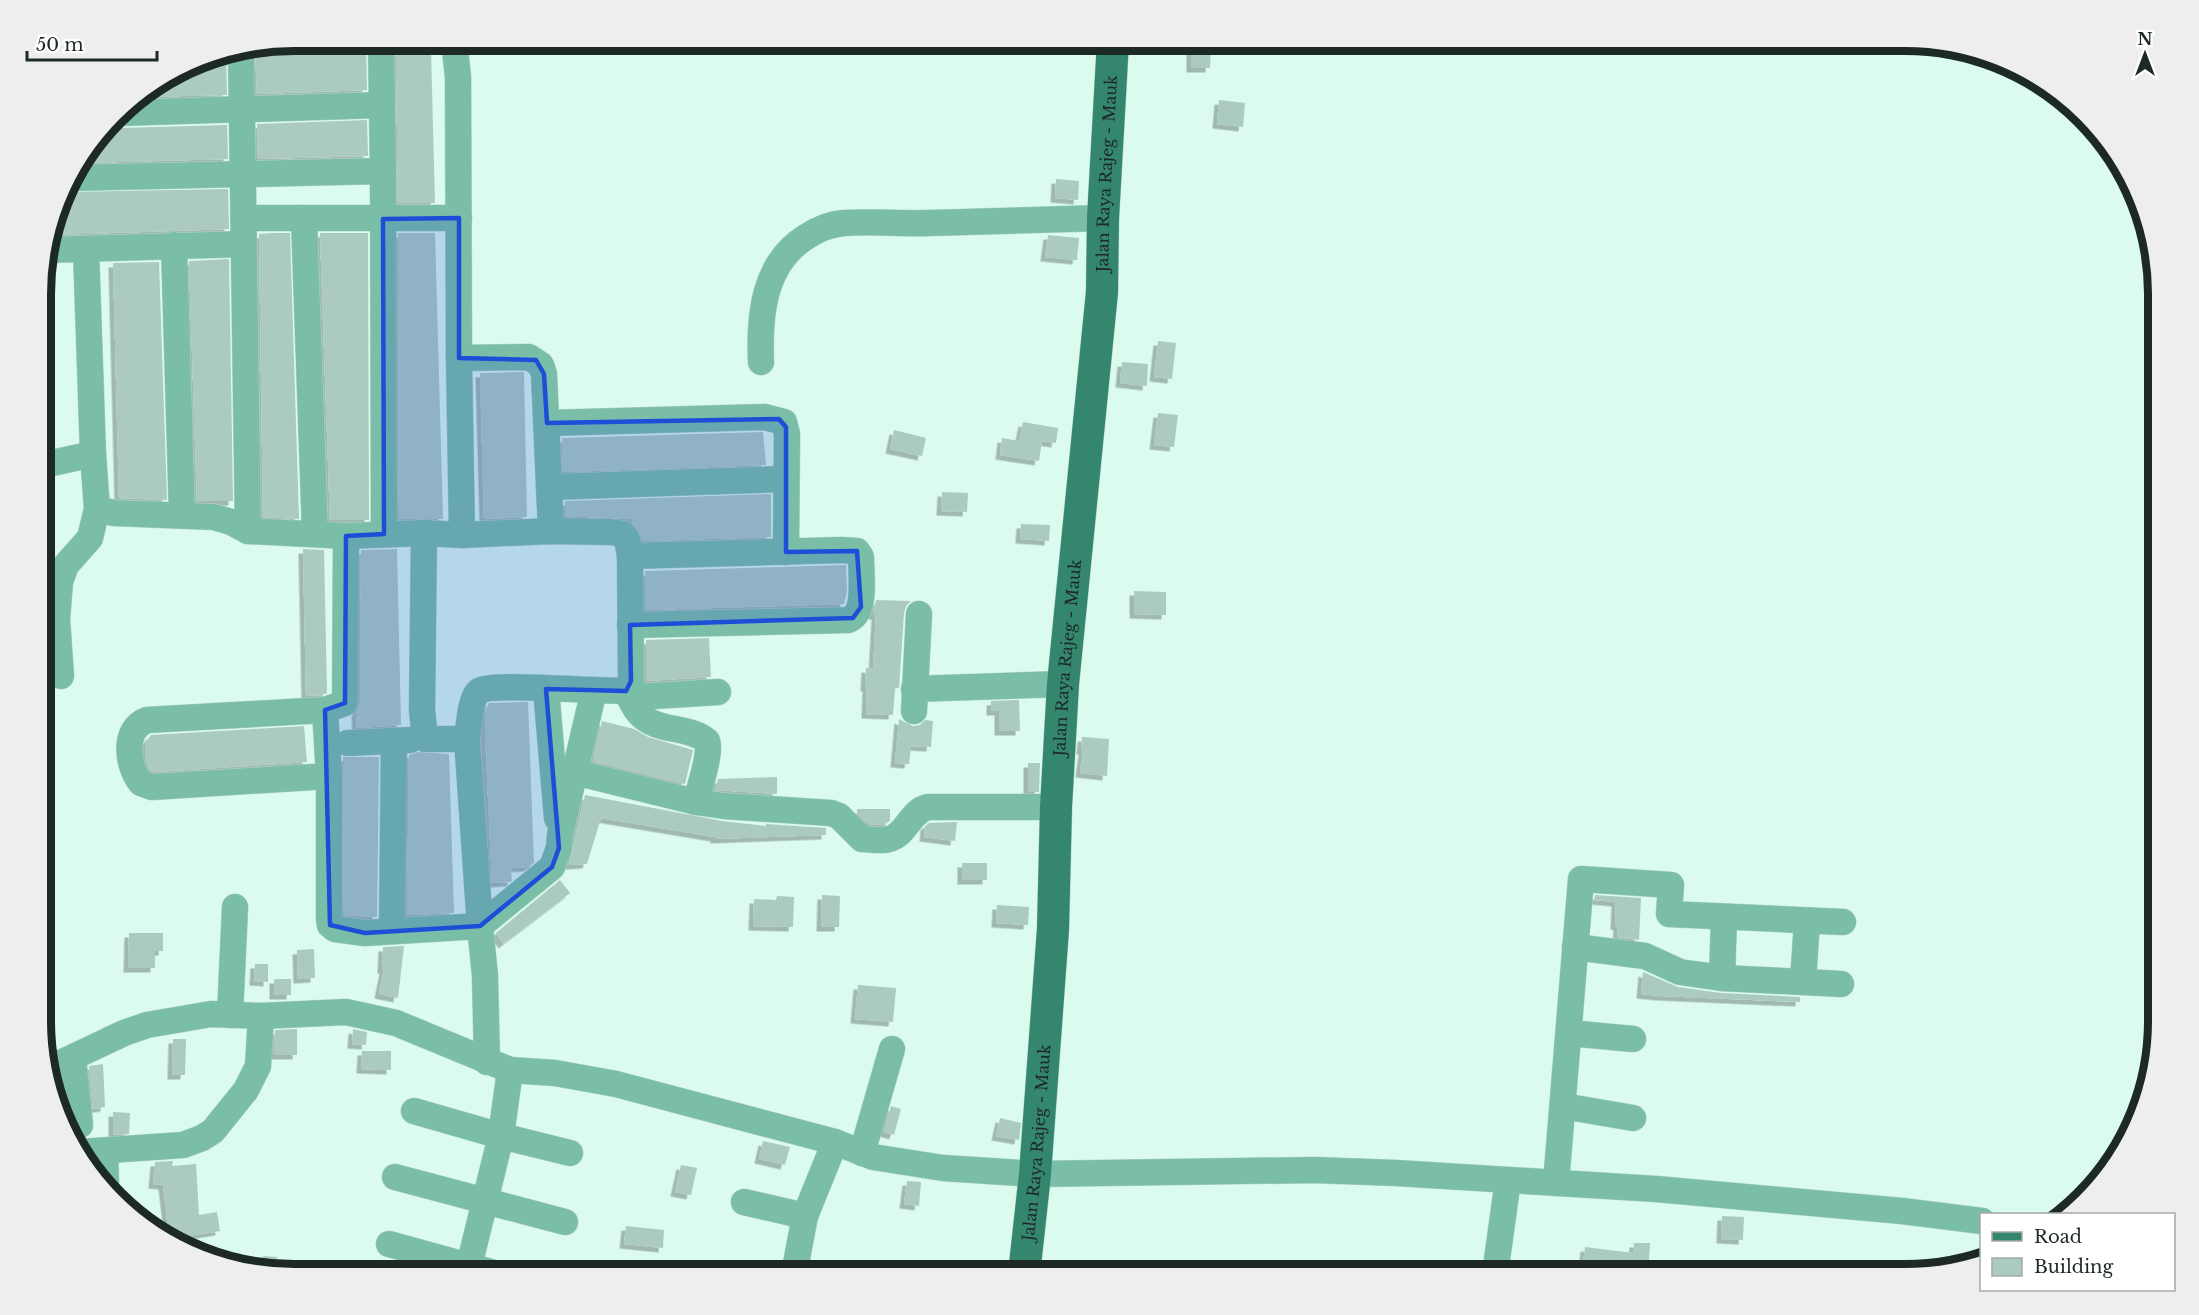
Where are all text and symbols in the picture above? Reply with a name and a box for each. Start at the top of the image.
scale bar [27,24,158,62]
north arrow [2115,24,2175,84]
text: N [2137,29,2153,49]
text: 50 m [36,34,84,56]
street label: Jalan Raya Rajeg - Mauk [1092,74,1121,274]
street label: Jalan Raya Rajeg - Mauk [1049,558,1085,759]
street label: Jalan Raya Rajeg - Mauk [1017,1043,1055,1244]
legend [1980,1213,2175,1291]
text: Road [2034,1226,2082,1248]
text: Building [2034,1256,2113,1278]

